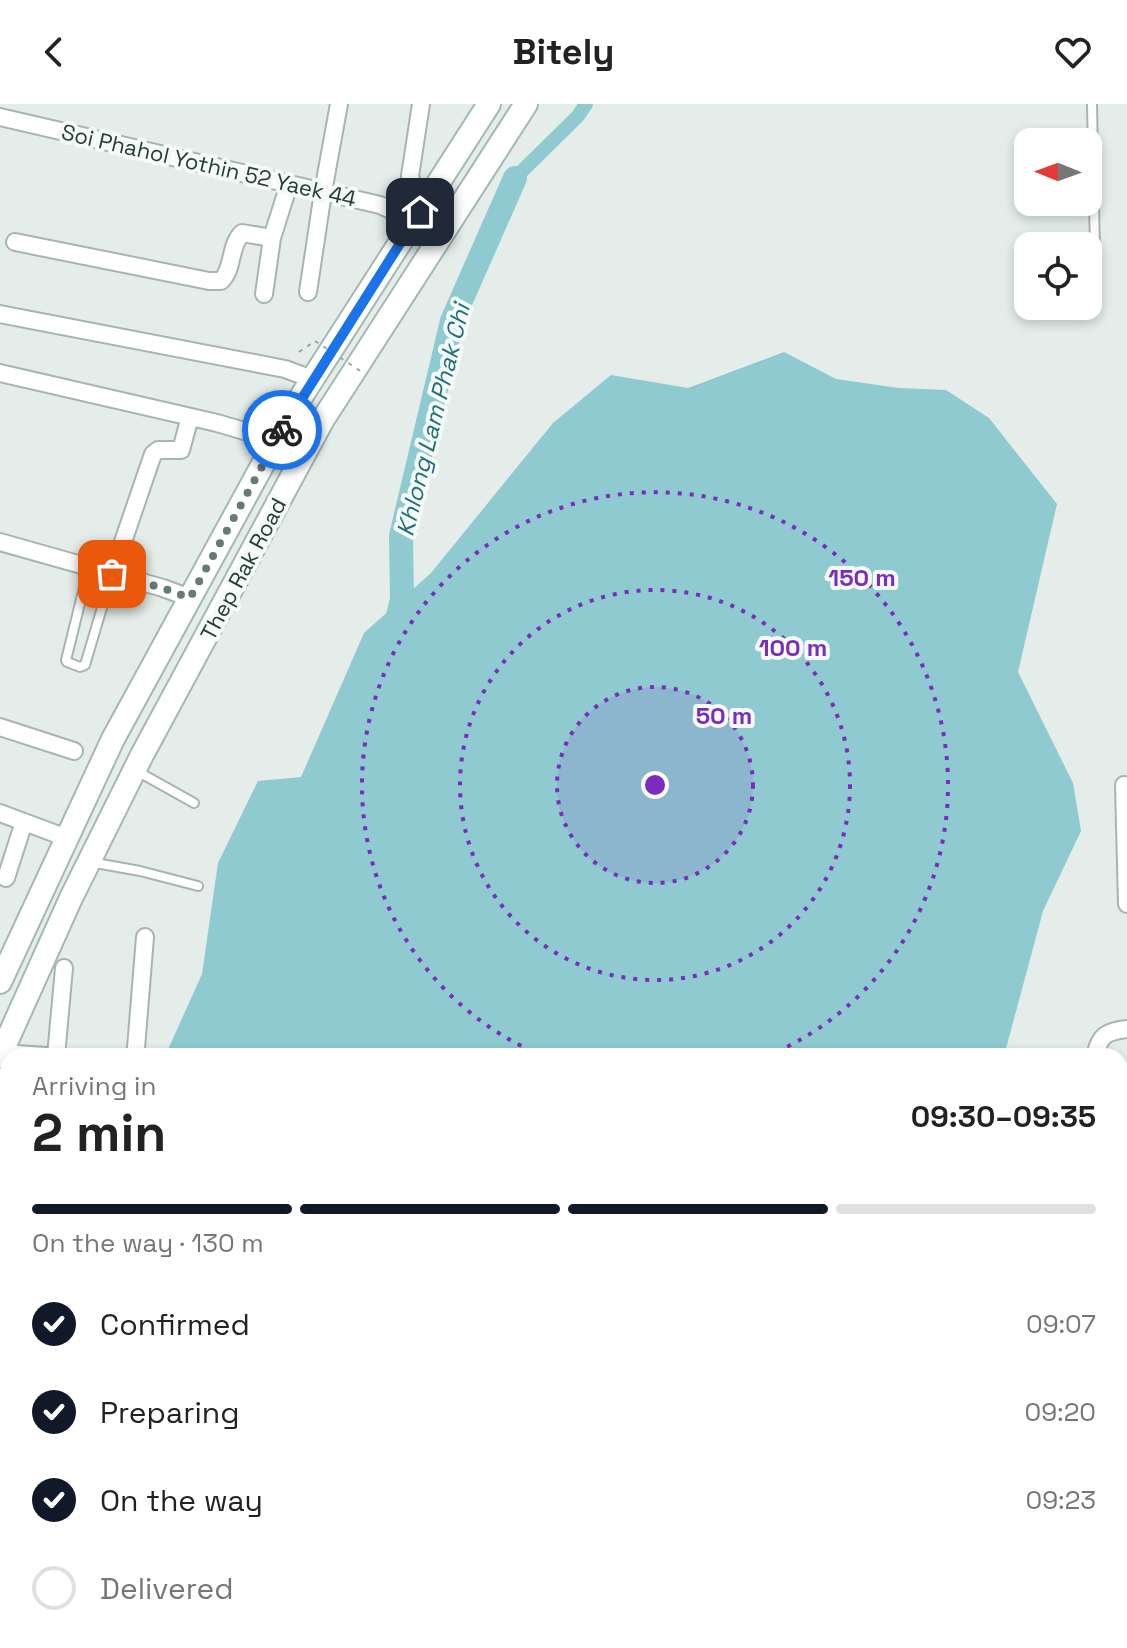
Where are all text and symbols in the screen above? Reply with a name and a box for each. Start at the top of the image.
text: Bitely [513,29,614,75]
icon: back [32,30,76,74]
icon: heart [1051,30,1095,74]
street label: Soi Phahol Yothin 52 Yaek 44 [59,117,359,213]
north arrow [1014,128,1102,216]
map controls [1014,128,1102,320]
pin [386,178,454,246]
icon: home [398,190,442,234]
button: locate [1014,232,1102,320]
water label: Khlong Lam Phak Chi [389,298,478,539]
courier [242,390,322,470]
icon: bike [260,408,304,452]
street label: Thep Rak Road [194,493,292,645]
pin [78,540,146,608]
icon: bag [90,552,134,596]
text: 150 m [828,562,896,593]
text: 100 m [759,632,827,663]
text: 50 m [696,700,752,731]
centre of rings [641,771,669,799]
text: Arriving in [32,1069,156,1103]
text: 09:30–09:35 [911,1097,1096,1136]
text: 2 min [32,1100,166,1166]
text: On the way · 130 m [32,1226,264,1260]
icon: check [32,1302,76,1346]
text: Confirmed [100,1305,250,1344]
text: 09:07 [1026,1307,1096,1341]
icon: check [32,1390,76,1434]
text: Preparing [100,1393,239,1432]
text: 09:20 [1024,1395,1096,1429]
icon: check [32,1478,76,1522]
text: On the way [100,1481,263,1520]
text: 09:23 [1026,1483,1096,1517]
text: Delivered [100,1569,234,1608]

